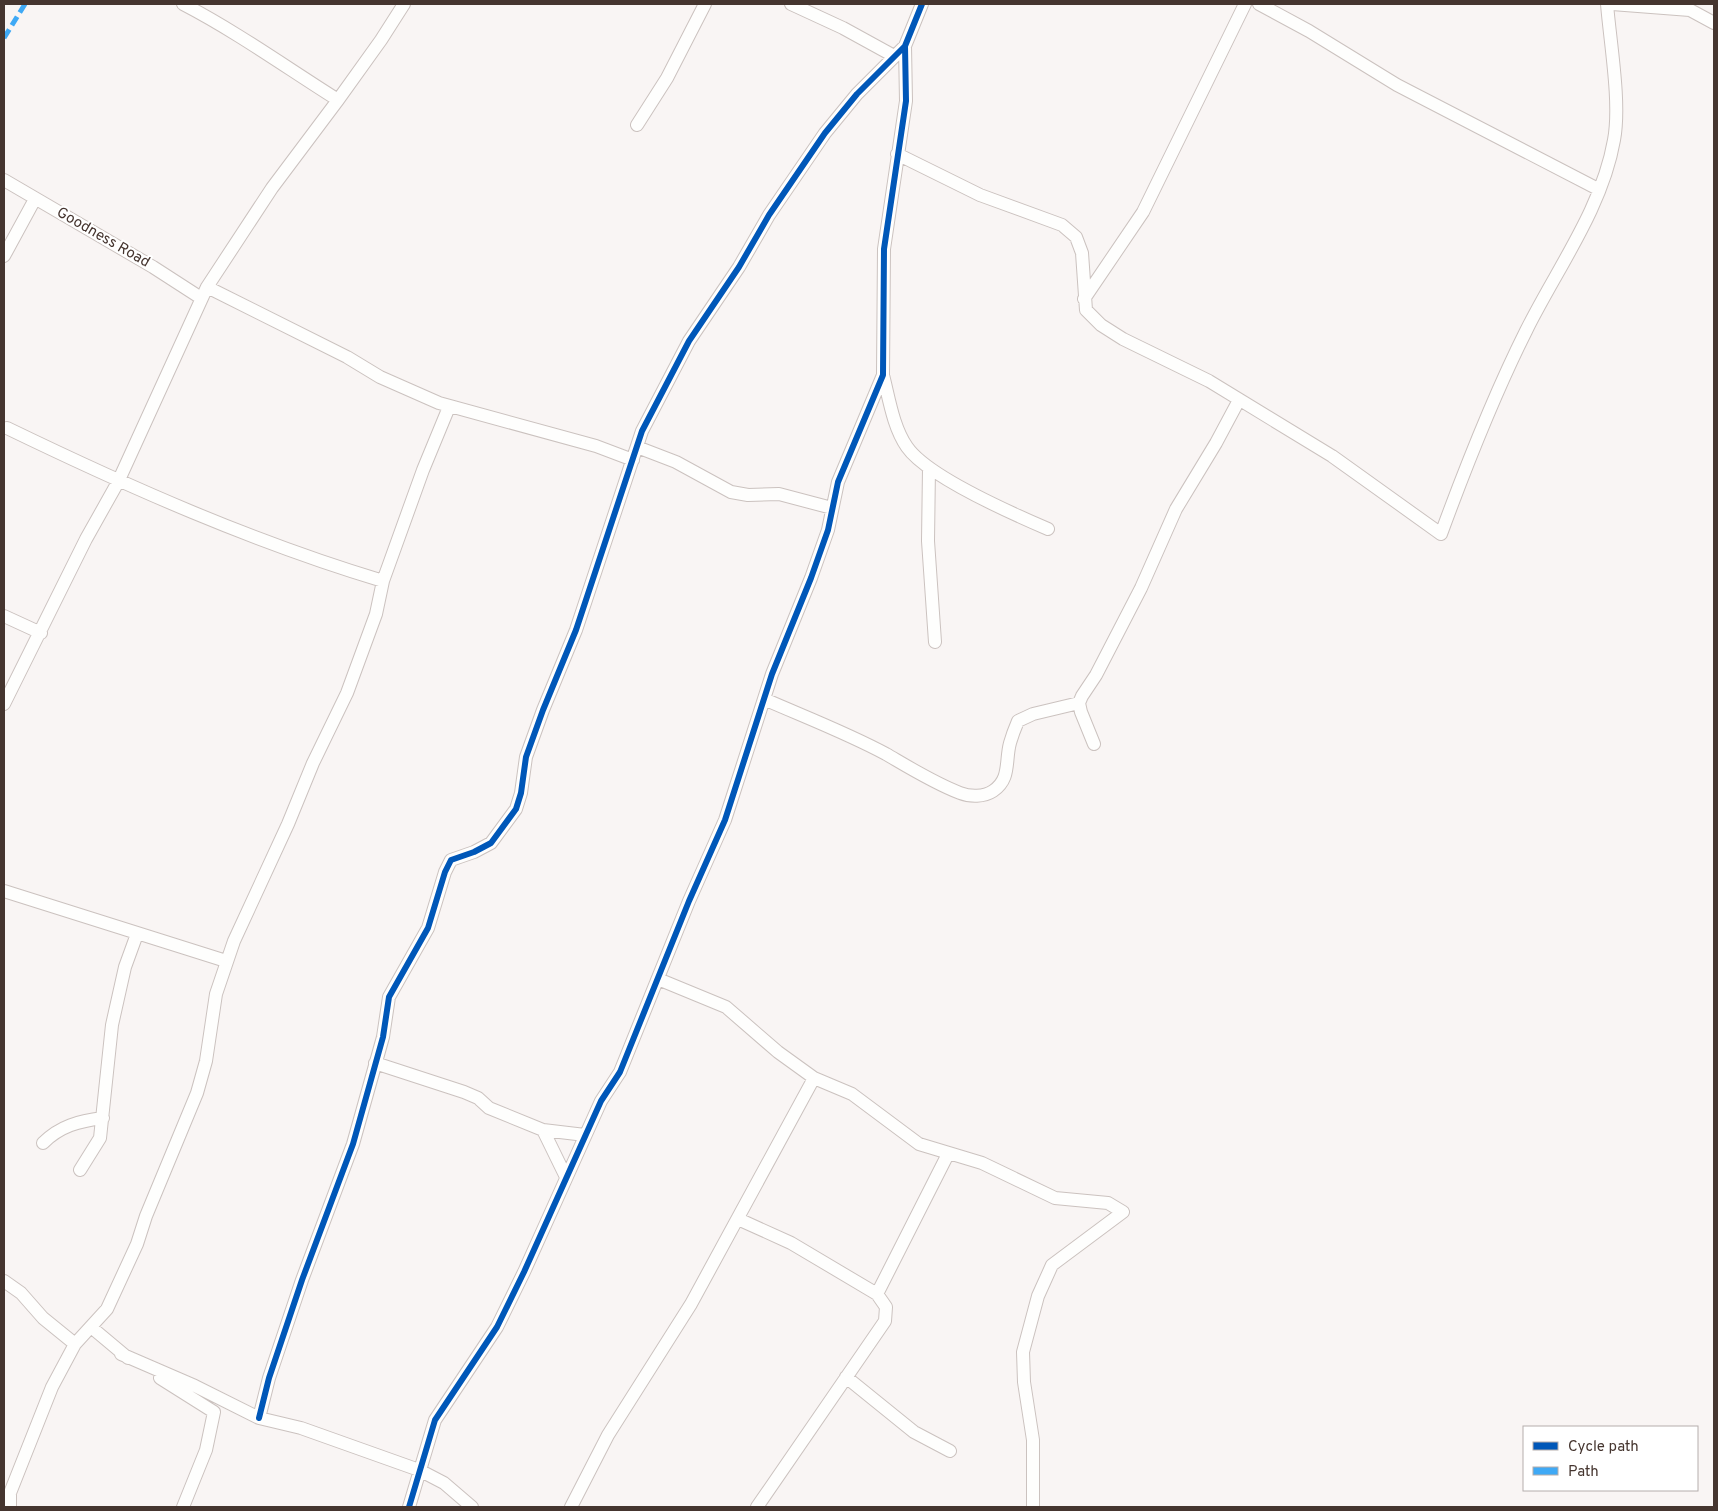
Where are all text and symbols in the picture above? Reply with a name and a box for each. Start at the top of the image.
street label: Goodness Road [53,204,153,272]
legend [1523,1426,1698,1491]
text: Cycle path [1568,1438,1639,1457]
text: Path [1568,1463,1599,1482]

